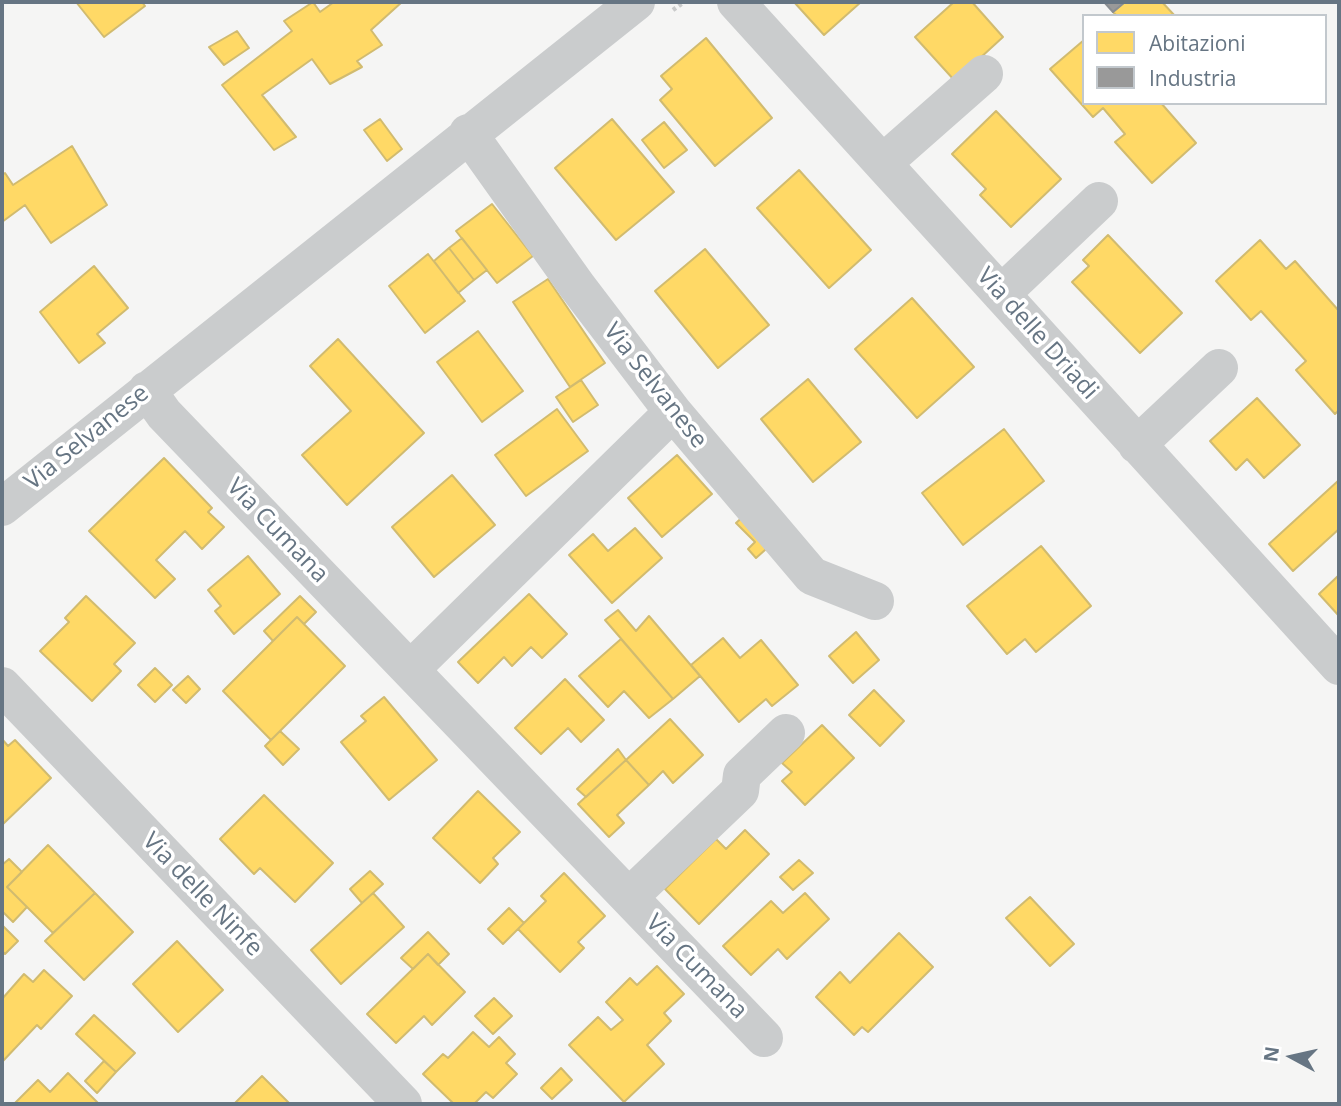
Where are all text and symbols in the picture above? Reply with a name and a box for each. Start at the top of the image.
legend [1082,14,1327,105]
text: Abitazioni [1149,29,1246,57]
text: Industria [1149,64,1237,92]
street label: Via delle Driadi [970,262,1104,406]
street label: Via Selvanese [597,318,713,454]
street label: Via Selvanese [19,379,155,497]
street label: Via Cumana [220,473,334,589]
street label: Via delle Ninfe [136,827,268,963]
street label: Via Cumana [639,909,753,1025]
north arrow [1257,1022,1327,1092]
text: N [1257,1045,1285,1064]

